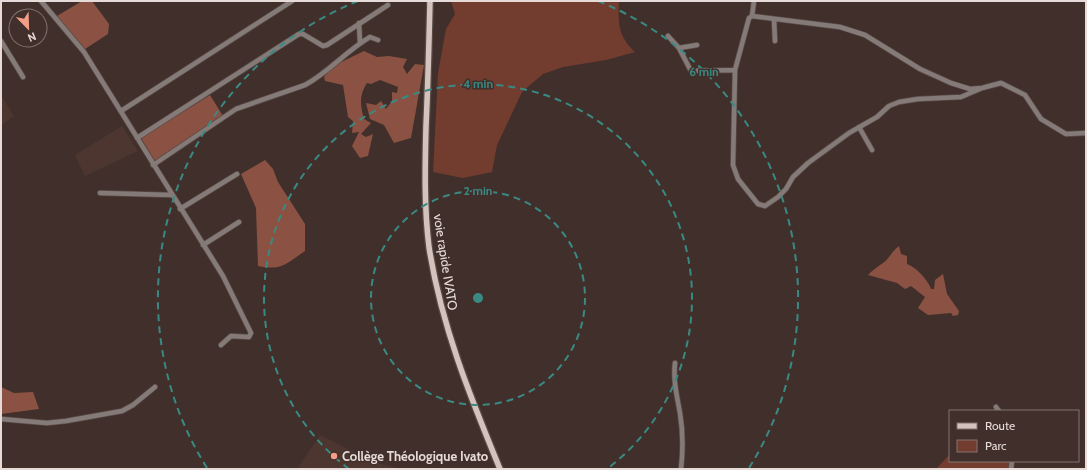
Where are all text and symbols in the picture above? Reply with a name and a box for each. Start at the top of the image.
north arrow [8,8,48,48]
text: N [26,29,38,45]
text: 6 min [689,64,719,79]
text: 4 min [463,76,493,91]
text: 2 min [464,183,492,198]
street label: voie rapide IVATO [430,213,462,311]
centre of rings [471,291,485,305]
legend [949,410,1079,462]
text: Route [985,418,1015,433]
text: Parc [985,438,1007,453]
place label: Collège Théologique Ivato [342,448,489,464]
marker: Collège Théologique Ivato [329,451,339,461]

